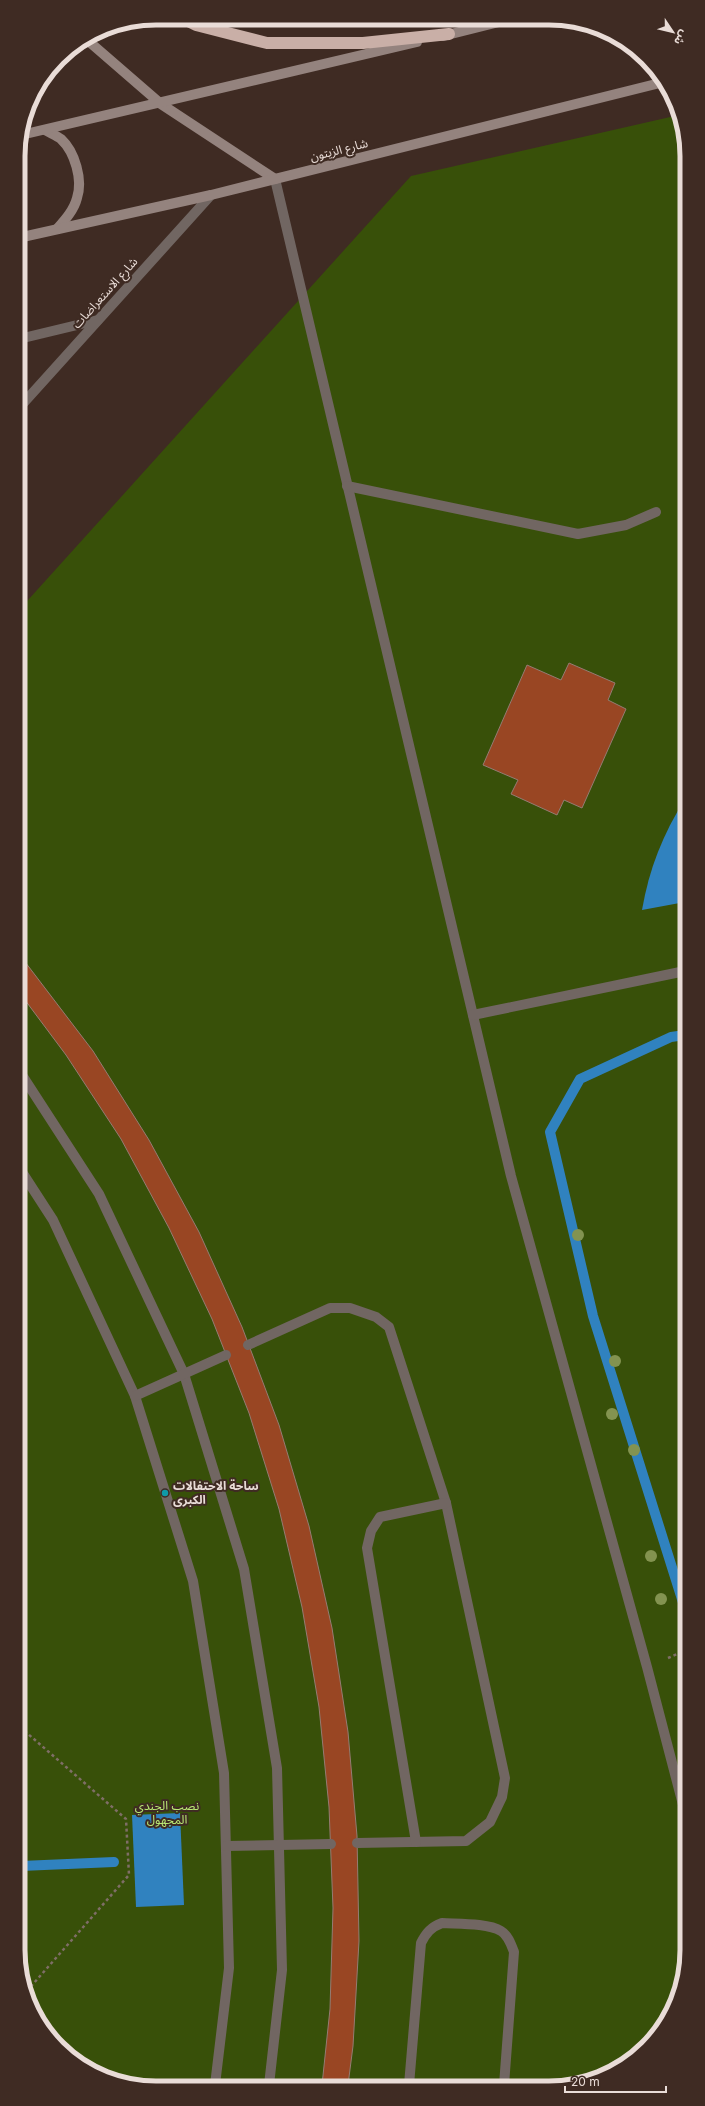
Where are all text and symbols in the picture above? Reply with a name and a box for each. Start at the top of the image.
north arrow [653,12,693,52]
text: ش [671,28,691,48]
street label: شارع الزيتون [308,135,370,166]
street label: شارع الاستعراضات [69,254,142,333]
place label: ساحة الاحتفالات الكبرى [173,1478,259,1507]
marker: ساحة الاحتفالات الكبرى [160,1488,170,1498]
park label: نصب الجندي المجهول [135,1798,199,1827]
scale bar [565,2068,666,2094]
text: 20 m [571,2074,600,2089]

